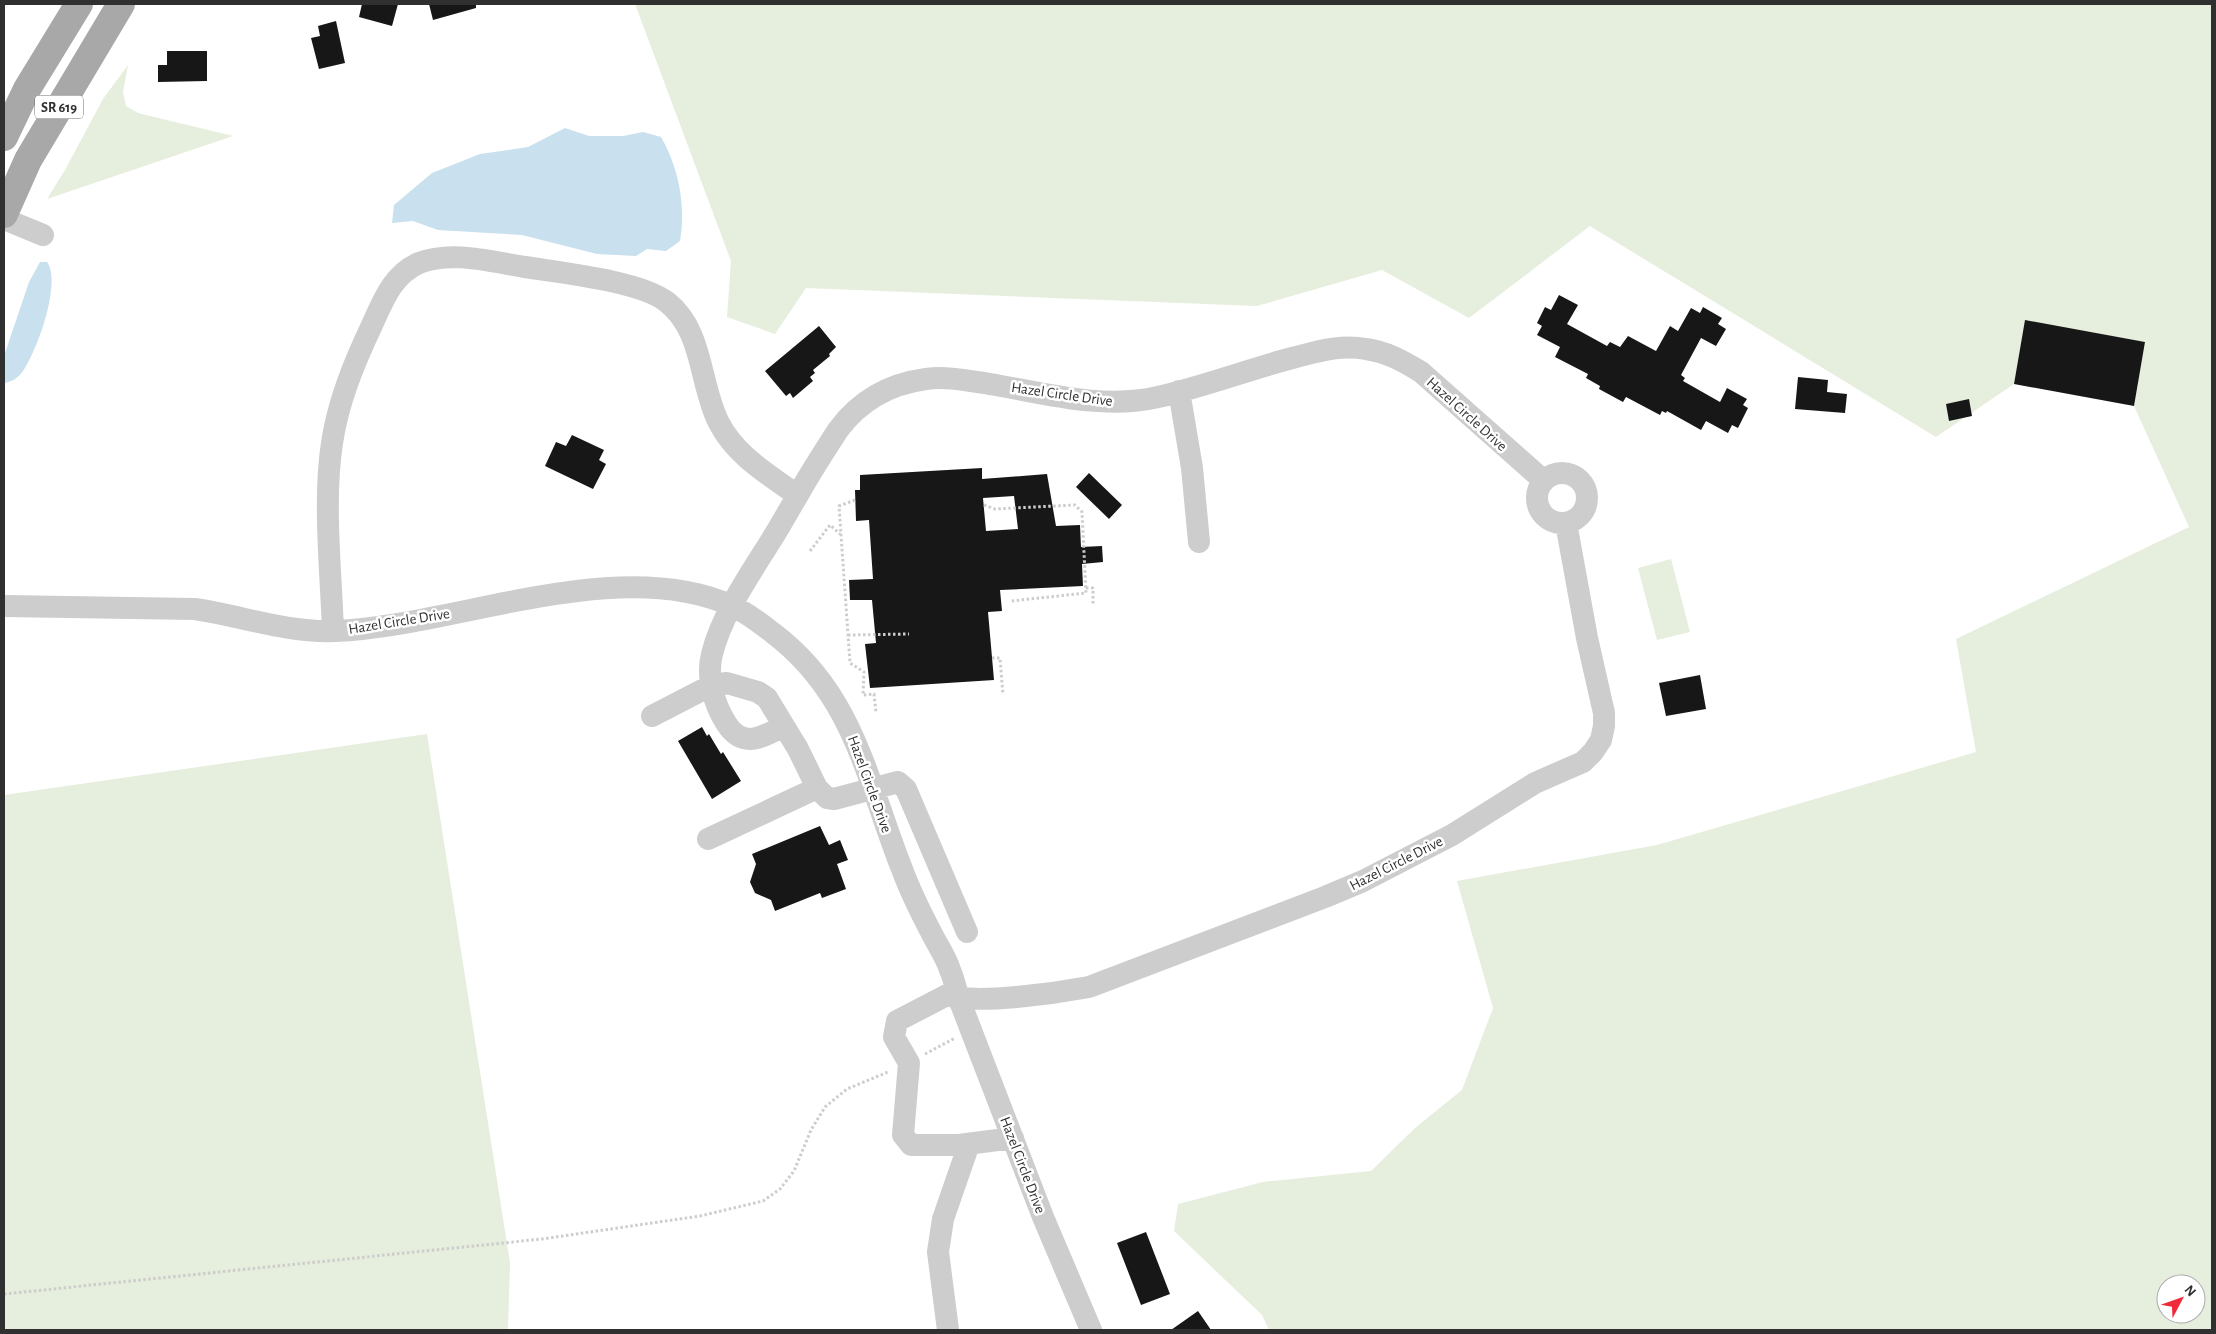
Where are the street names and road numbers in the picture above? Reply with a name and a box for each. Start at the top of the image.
road number: SR 619 [35,95,83,118]
street label: Hazel Circle Drive [1424,375,1510,454]
street label: Hazel Circle Drive [1010,380,1114,409]
street label: Hazel Circle Drive [347,606,451,637]
street label: Hazel Circle Drive [845,734,894,835]
street label: Hazel Circle Drive [1347,834,1445,893]
street label: Hazel Circle Drive [997,1115,1048,1216]

